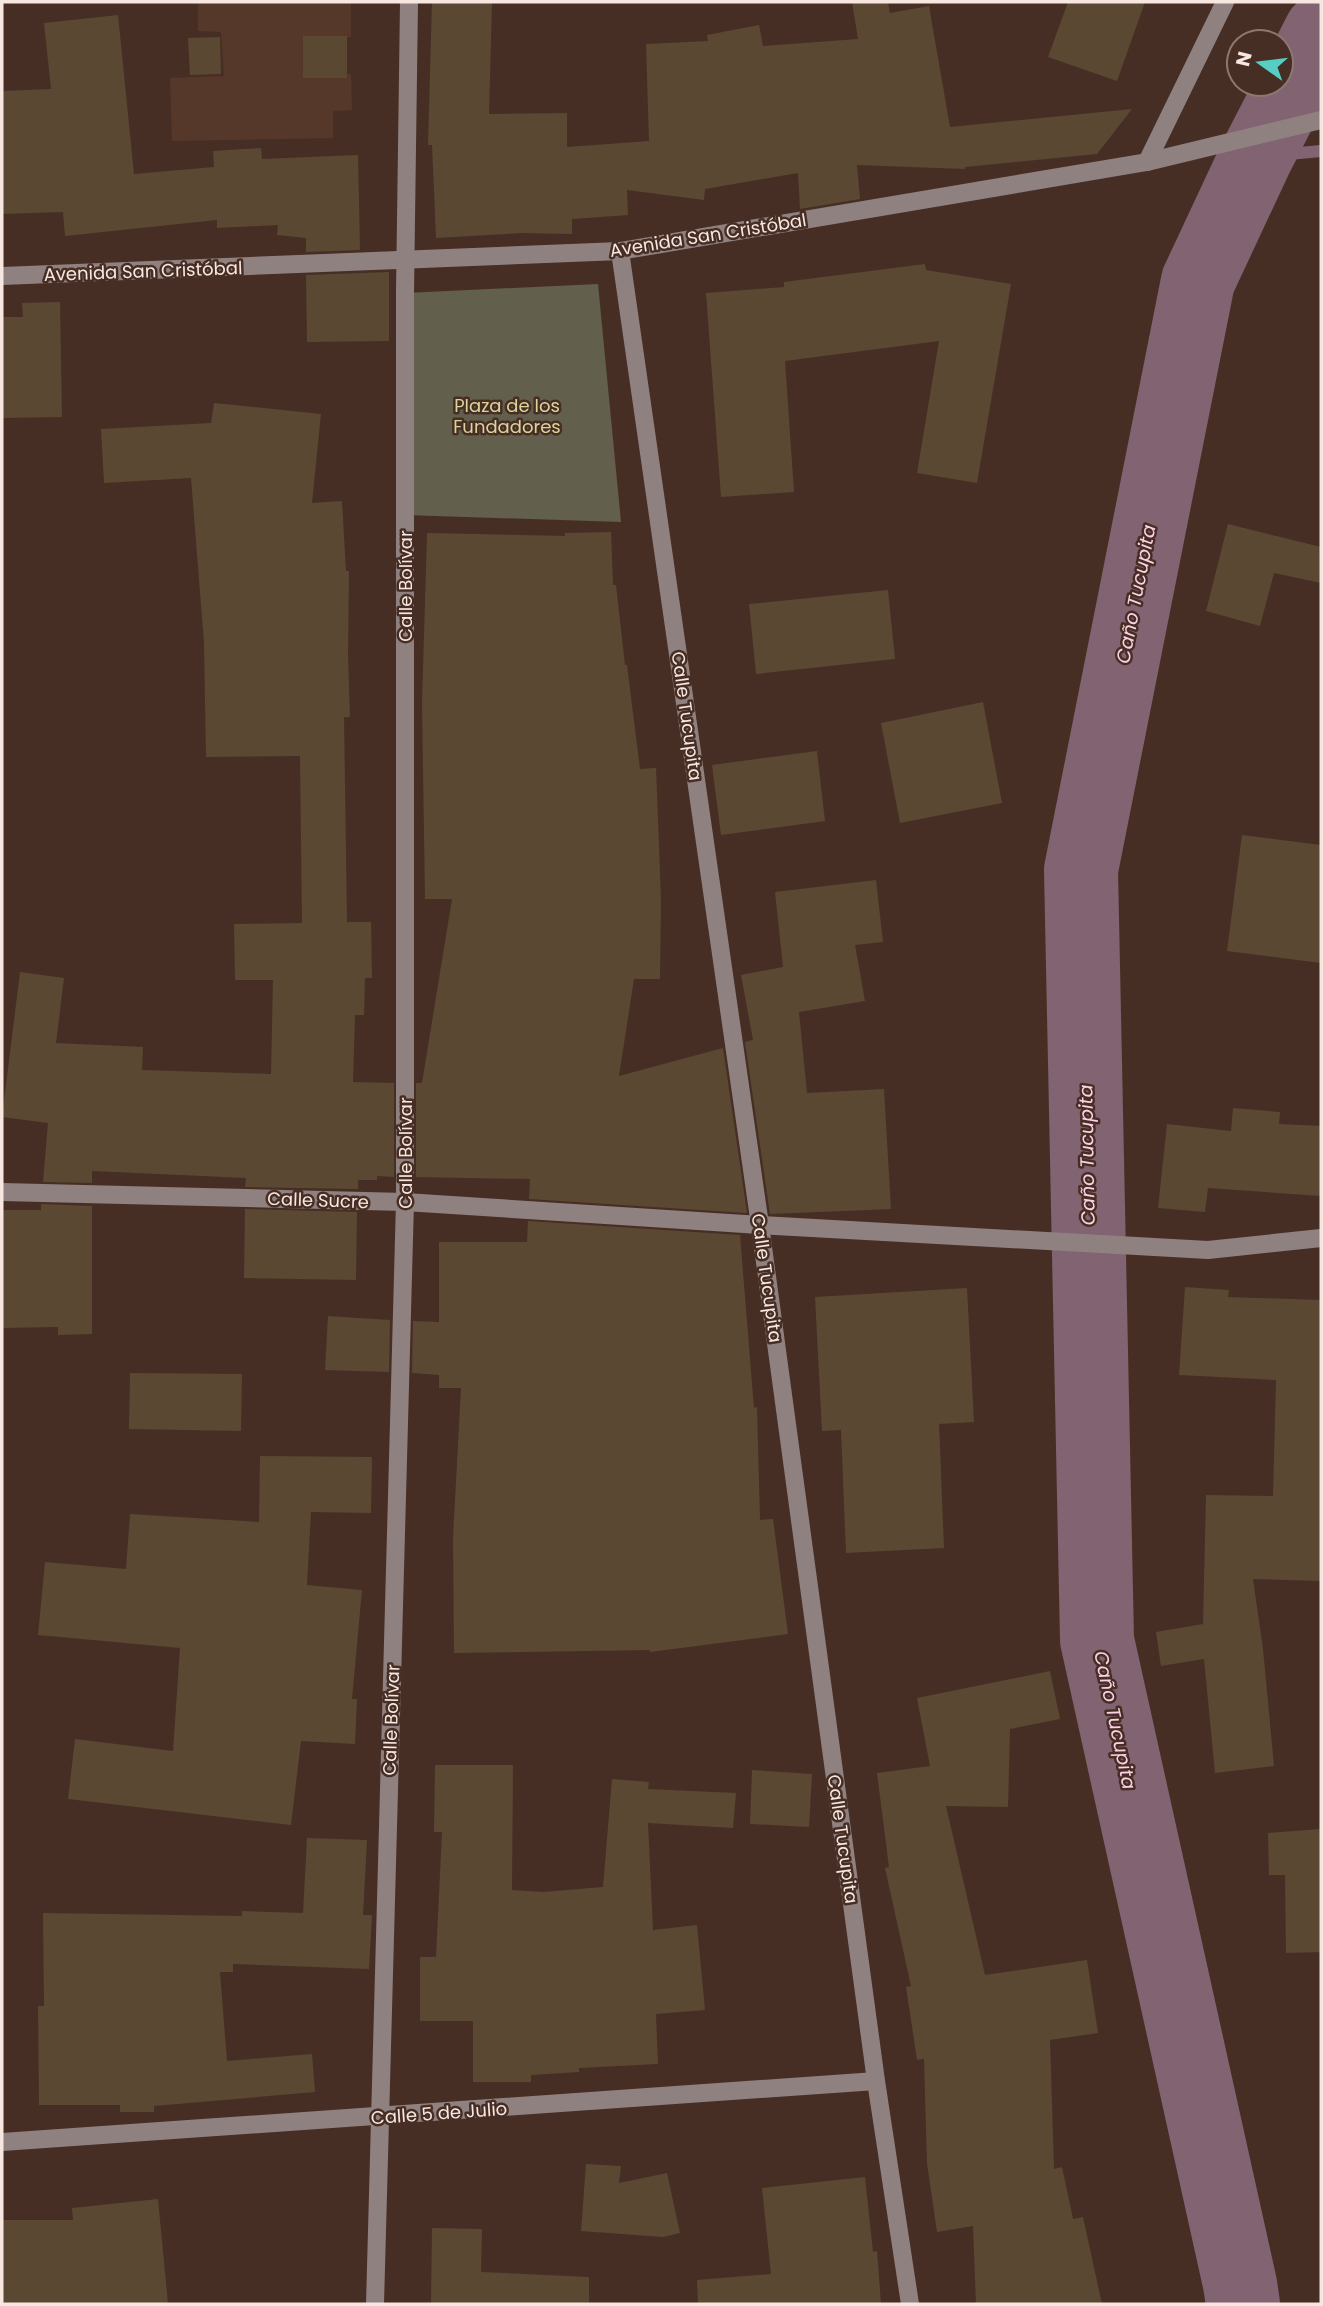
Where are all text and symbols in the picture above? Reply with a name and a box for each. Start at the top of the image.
north arrow [1225,28,1295,98]
text: N [1229,49,1259,69]
street label: Avenida San Cristóbal [608,207,808,263]
street label: Avenida San Cristóbal [43,255,243,287]
park label: Plaza de los Fundadores [453,393,561,439]
water label: Caño Tucupita [1109,522,1163,666]
street label: Calle Bolívar [393,530,418,642]
street label: Calle Tucupita [666,650,708,782]
water label: Caño Tucupita [1072,1084,1102,1226]
street label: Calle Bolívar [393,1097,418,1209]
street label: Calle Sucre [267,1186,369,1214]
street label: Calle Tucupita [746,1212,788,1344]
water label: Caño Tucupita [1087,1648,1143,1792]
street label: Calle Bolívar [377,1664,405,1776]
street label: Calle Tucupita [822,1773,864,1905]
street label: Calle 5 de Julio [370,2096,508,2130]

